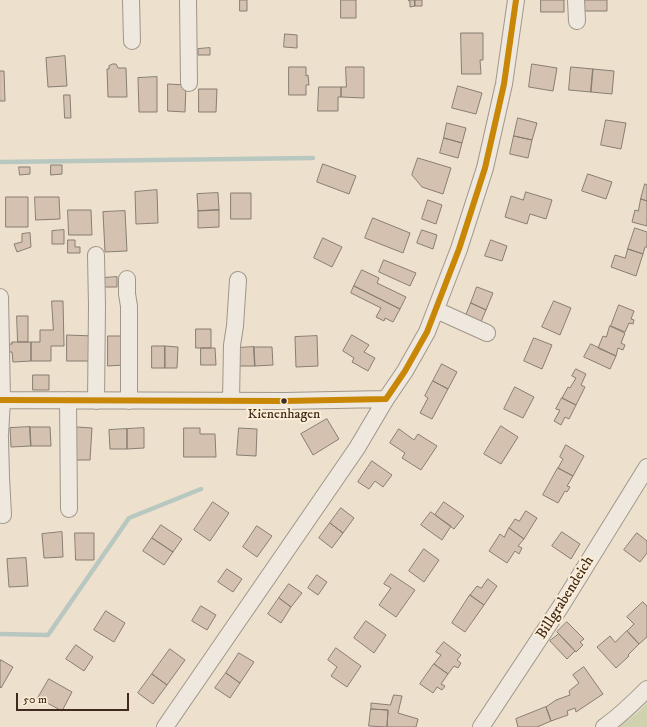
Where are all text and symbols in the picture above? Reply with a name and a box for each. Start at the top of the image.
marker: Kienenhagen [279,396,289,406]
place label: Kienenhagen [248,407,320,423]
street label: Billgrabendeich [533,553,599,643]
scale bar [18,685,131,711]
text: 50 m [23,692,47,707]

